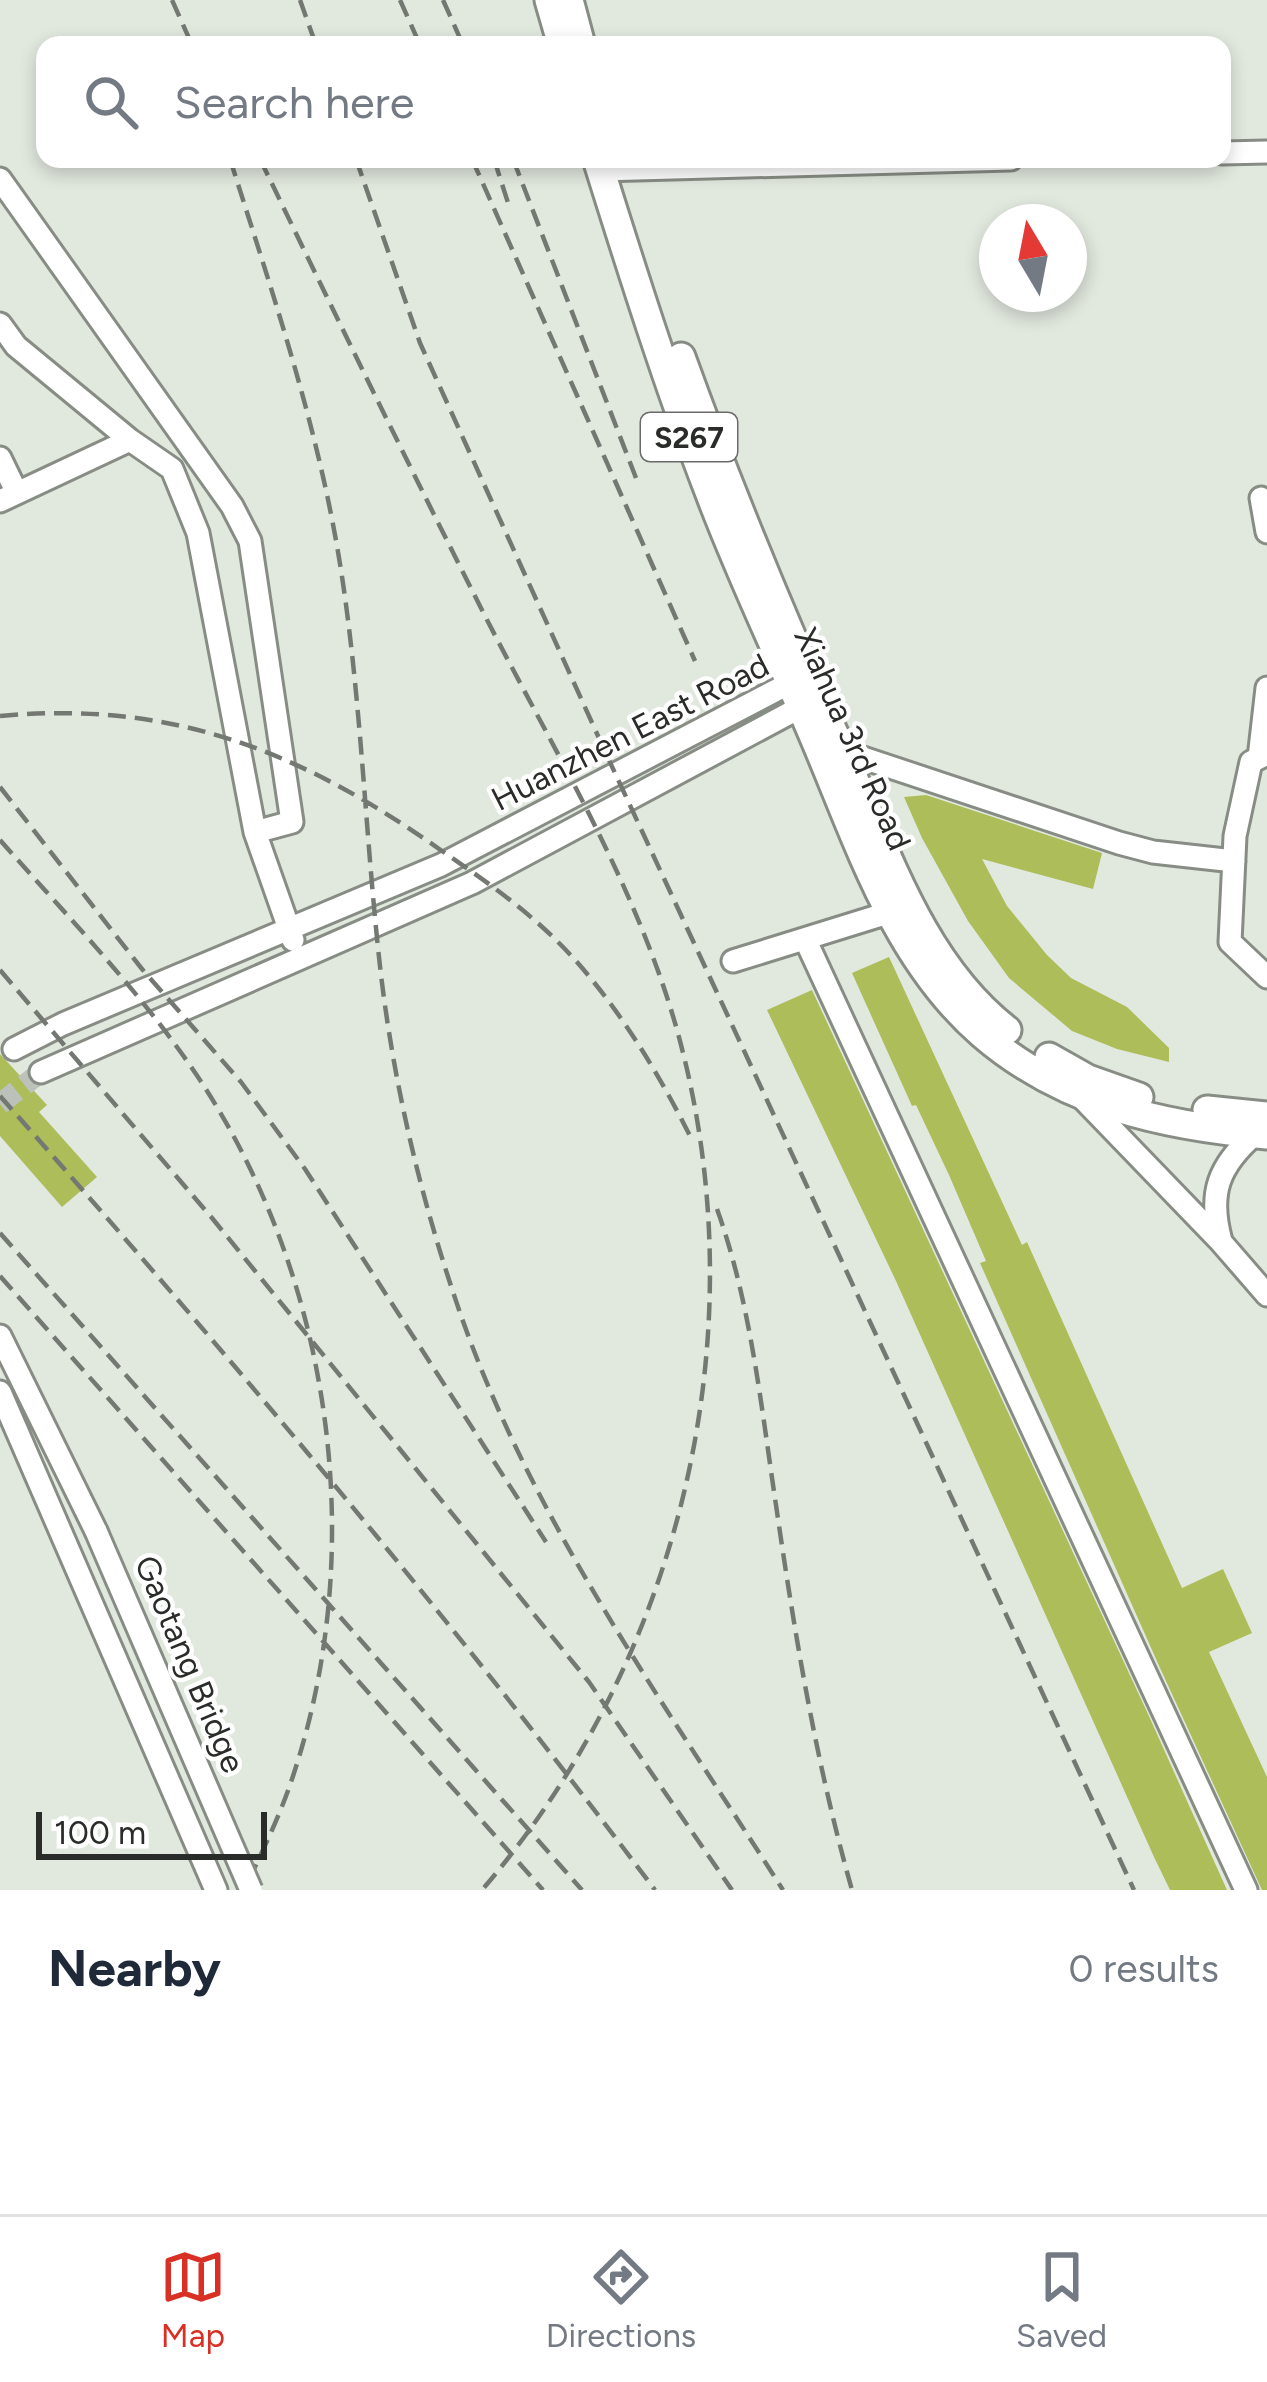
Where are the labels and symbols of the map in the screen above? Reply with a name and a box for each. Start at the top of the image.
north arrow [979,204,1087,312]
road number: S267 [641,413,737,461]
street label: Xiahua 3rd Road [787,622,919,856]
street label: Huanzhen East Road [485,645,775,819]
street label: Gaotang Bridge [127,1550,253,1778]
scale bar [36,1806,267,1859]

